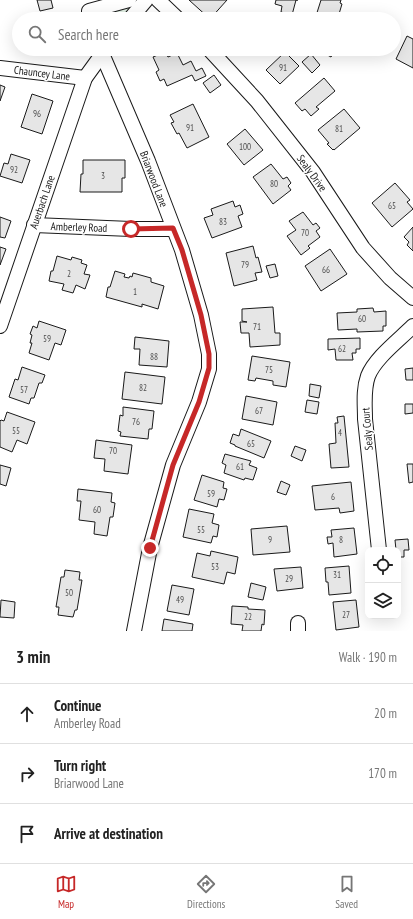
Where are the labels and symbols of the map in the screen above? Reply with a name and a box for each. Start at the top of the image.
house number: 91 [279,62,287,73]
street label: Chauncey Lane [13,63,71,83]
house number: 96 [33,108,41,119]
house number: 91 [186,122,194,133]
house number: 81 [335,123,343,134]
house number: 100 [239,141,251,152]
street label: Briarwood Lane [137,149,171,210]
street label: Sealy Drive [294,152,330,195]
house number: 92 [10,164,18,175]
house number: 3 [101,170,105,181]
street label: Auerbach Lane [26,173,58,231]
house number: 80 [270,178,278,189]
house number: 65 [388,200,396,211]
house number: 83 [219,216,227,227]
street label: Amberley Road [51,219,108,235]
route start [122,220,140,238]
house number: 70 [301,227,309,238]
house number: 79 [241,259,249,270]
house number: 66 [322,264,330,275]
house number: 2 [67,268,71,279]
house number: 1 [133,286,137,297]
house number: 60 [358,313,366,324]
house number: 71 [253,321,261,332]
house number: 59 [43,333,51,344]
house number: 62 [338,343,346,354]
house number: 88 [150,351,158,362]
house number: 75 [265,364,273,375]
house number: 82 [139,382,147,393]
house number: 57 [20,384,28,395]
house number: 67 [255,405,263,416]
street label: Sealy Court [358,407,376,451]
house number: 76 [132,416,140,427]
house number: 55 [12,425,20,436]
house number: 4 [338,427,342,438]
house number: 65 [247,438,255,449]
house number: 70 [109,445,117,456]
house number: 61 [236,461,244,472]
house number: 59 [207,488,215,499]
house number: 6 [331,491,335,502]
house number: 60 [93,504,101,515]
house number: 55 [197,524,205,535]
house number: 9 [268,534,272,545]
house number: 8 [339,534,343,545]
route end [141,539,159,557]
house number: 53 [211,561,219,572]
house number: 31 [333,569,341,580]
house number: 29 [285,573,293,584]
house number: 50 [65,587,73,598]
house number: 49 [176,594,184,605]
house number: 27 [342,609,350,620]
house number: 22 [244,611,252,622]

